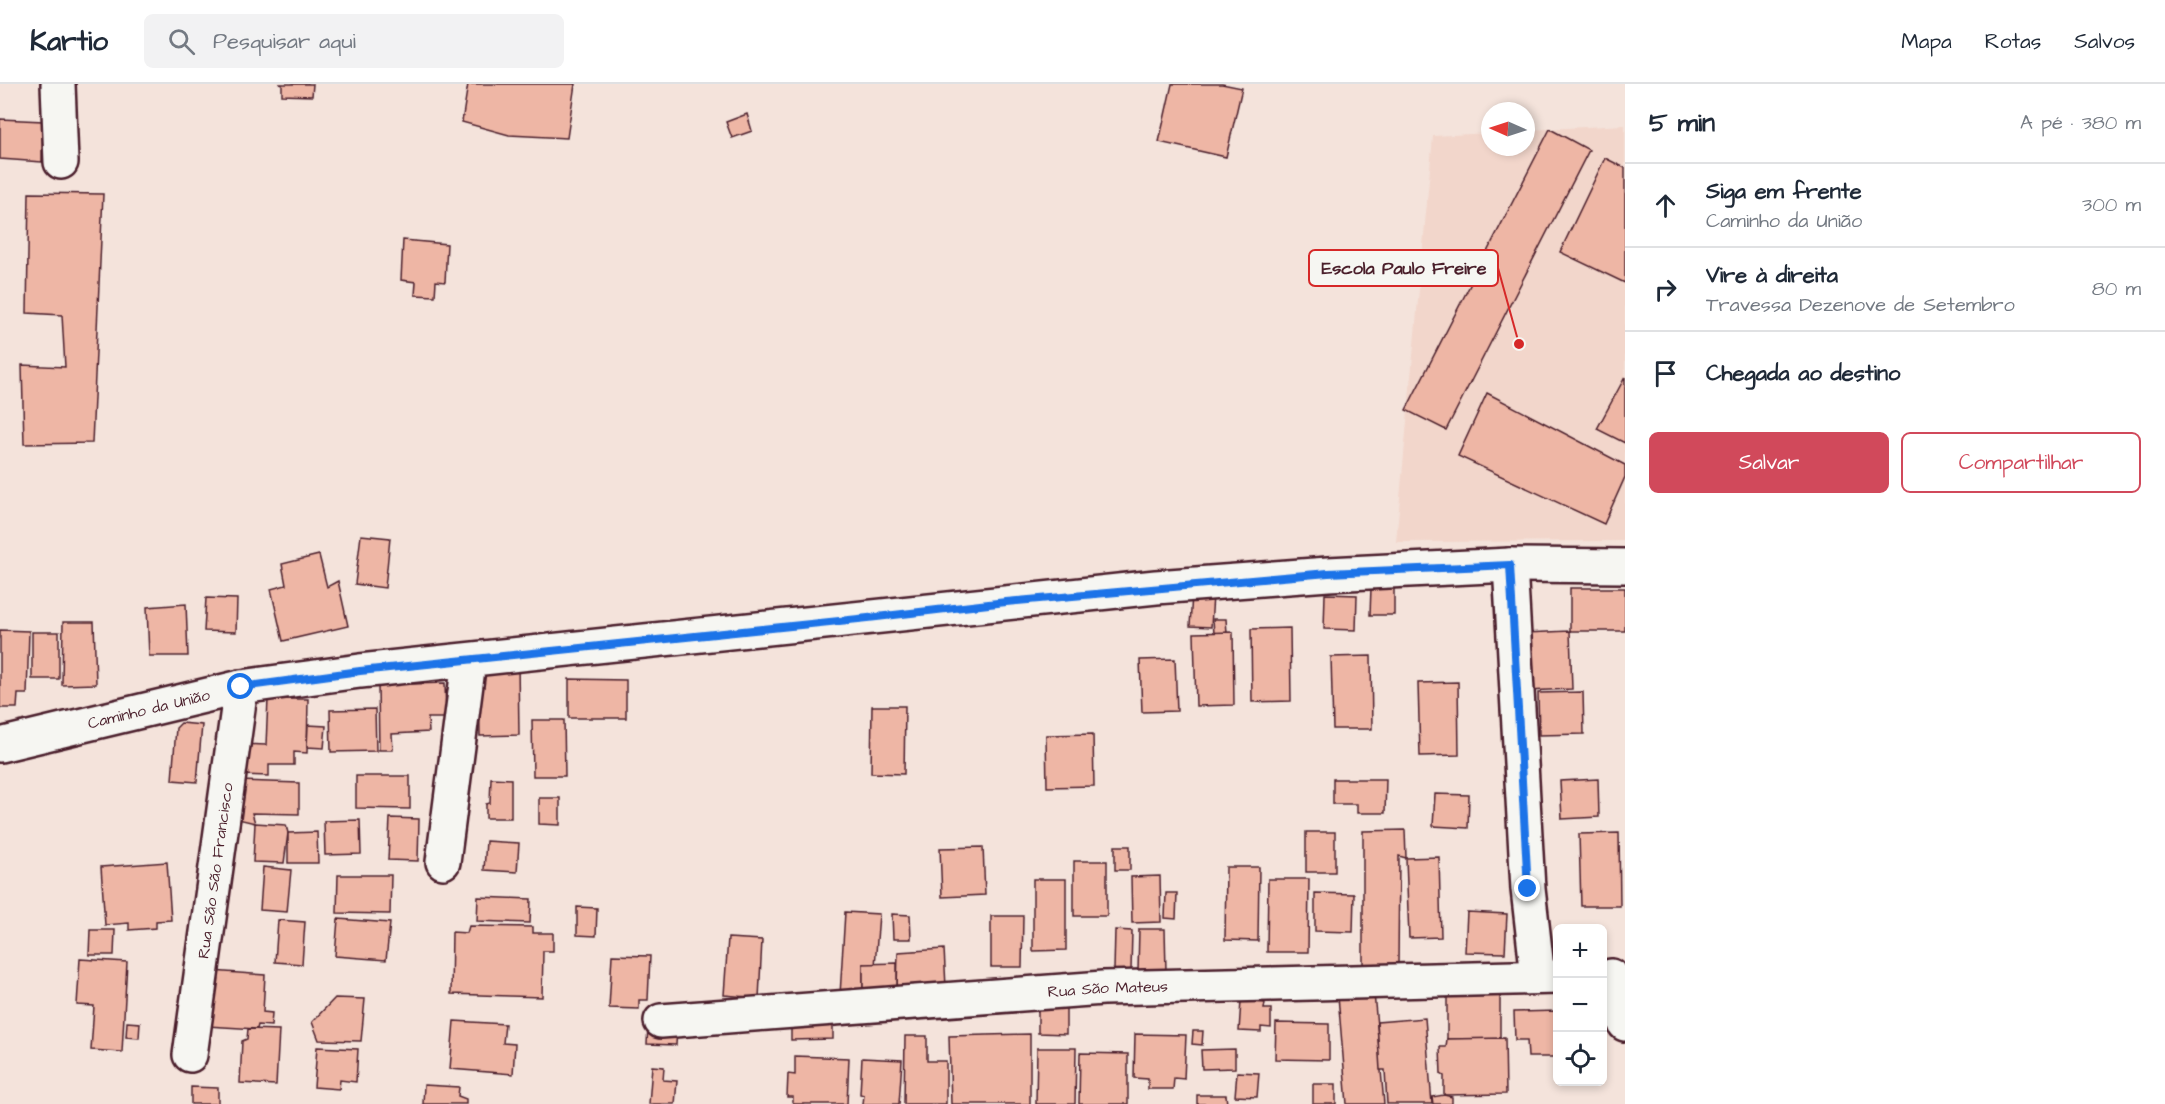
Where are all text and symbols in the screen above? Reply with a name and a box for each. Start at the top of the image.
search box [144,14,564,68]
text: Kartio [30,22,108,61]
icon: search [165,25,198,58]
text: Pesquisar aqui [213,26,356,57]
text: Mapa [1901,27,1952,56]
text: Rotas [1985,27,2041,56]
text: Salvos [2074,27,2135,56]
north arrow [1481,102,1535,156]
text: 5 min [1649,105,1715,141]
text: A pé · 380 m [2020,109,2141,137]
text: Siga em frente [1706,176,1862,207]
icon: ahead [1649,189,1682,222]
text: 300 m [2082,191,2141,219]
text: Caminho da União [1706,207,1862,235]
callout: Escola Paulo Freire [1309,250,1498,286]
text: Escola Paulo Freire [1322,256,1487,281]
text: Vire à direita [1706,260,1838,291]
icon: right [1649,273,1682,306]
text: 80 m [2092,275,2141,303]
text: Travessa Dezenove de Setembro [1706,291,2015,319]
icon: arrive [1649,357,1682,390]
text: Chegada ao destino [1706,358,1900,389]
button: Salvar [1649,432,1889,493]
button: Compartilhar [1901,432,2141,493]
route start [227,673,253,699]
street label: Caminho da União [85,684,212,735]
street label: Rua São São Francisco [192,781,239,960]
route end [1514,875,1540,901]
map controls [1553,924,1607,1086]
button: + [1553,924,1607,978]
street label: Rua São Mateus [1047,975,1168,1003]
button: − [1553,978,1607,1032]
button: locate [1553,1032,1607,1086]

